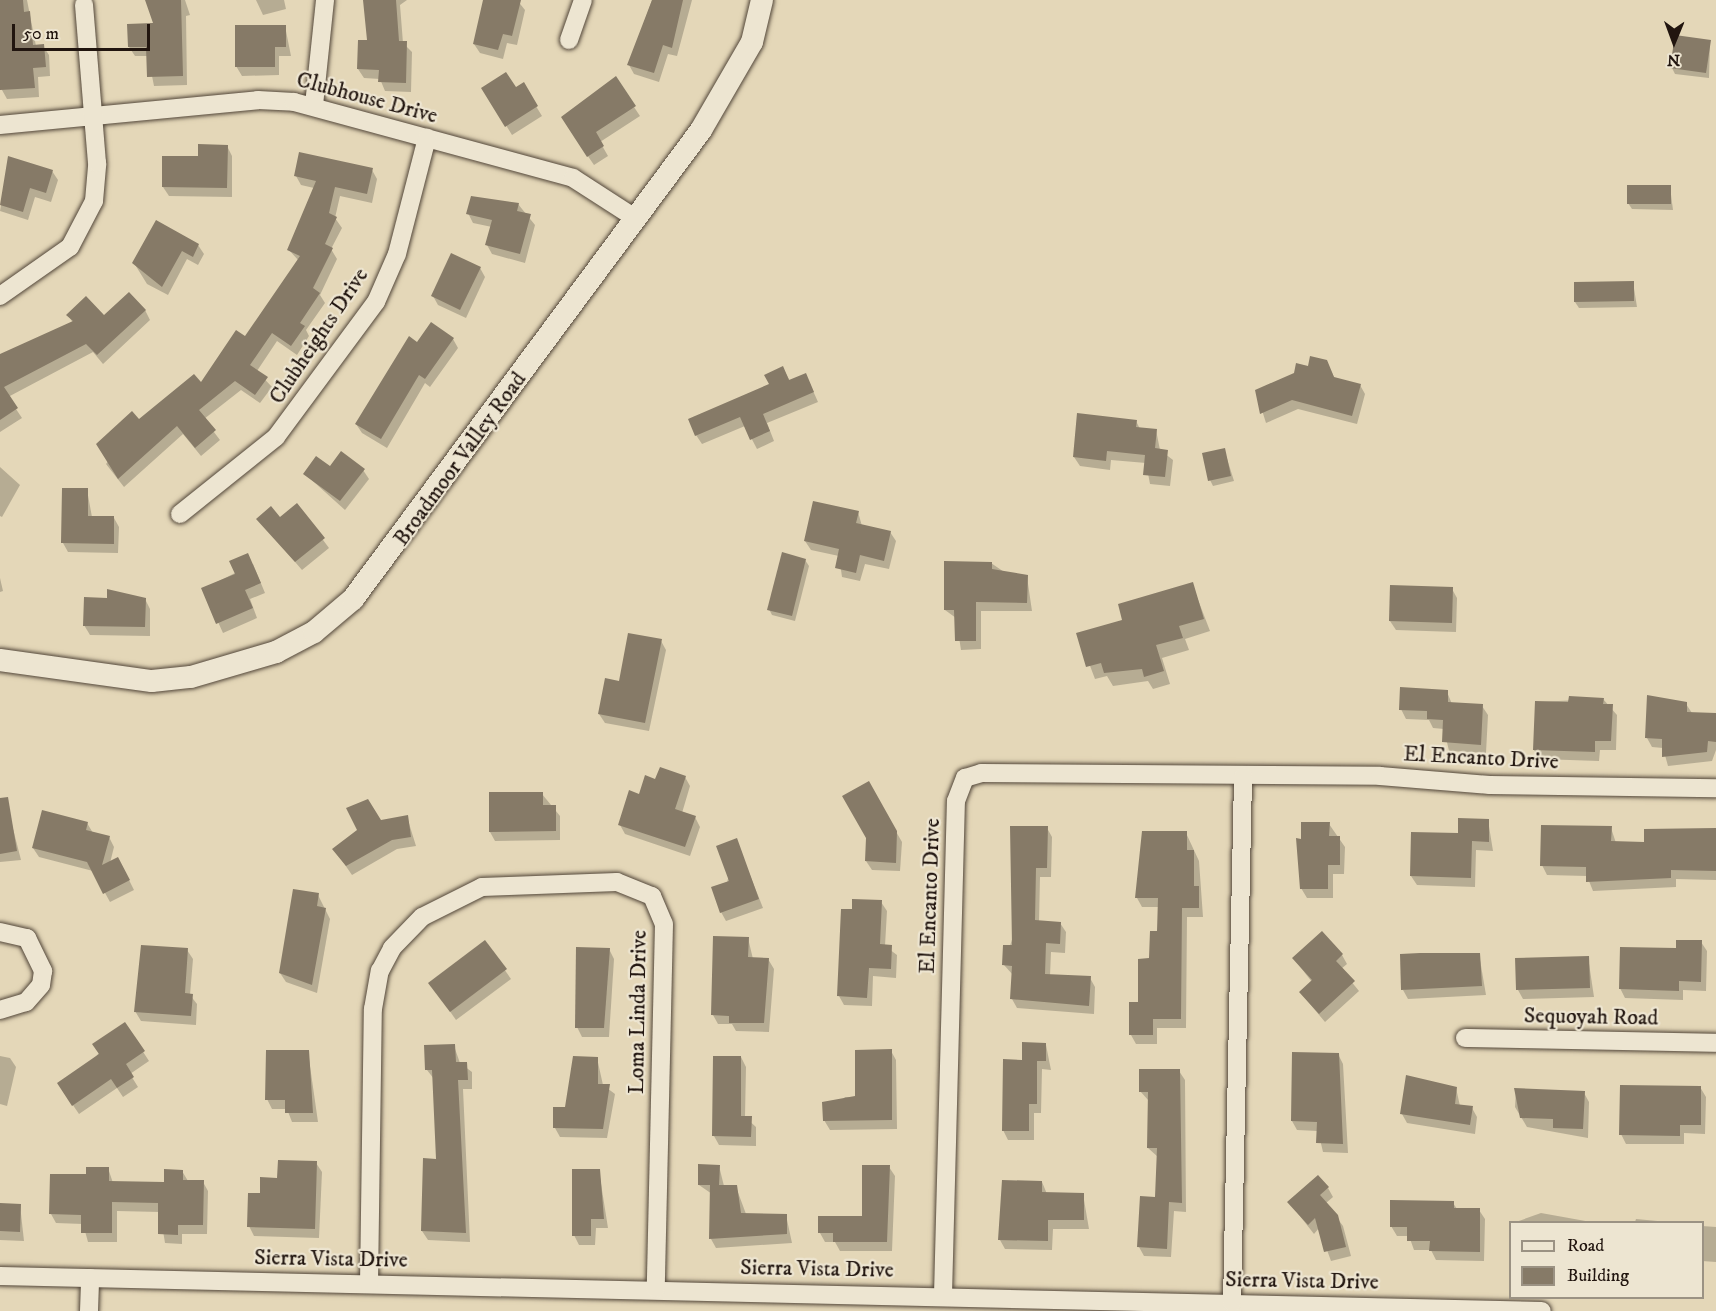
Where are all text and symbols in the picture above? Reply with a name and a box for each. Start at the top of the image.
scale bar [15,12,153,50]
north arrow [1644,12,1704,72]
text: 50 m [23,23,59,45]
text: N [1667,50,1680,70]
street label: Clubhouse Drive [294,66,440,130]
street label: Clubheights Drive [264,263,374,409]
street label: Broadmoor Valley Road [388,367,532,551]
street label: El Encanto Drive [1403,741,1559,775]
street label: El Encanto Drive [914,818,946,974]
street label: Loma Linda Drive [623,930,653,1094]
street label: Sequoyah Road [1524,1003,1658,1031]
legend [1509,1221,1704,1299]
text: Road [1567,1235,1604,1257]
street label: Sierra Vista Drive [254,1244,408,1274]
street label: Sierra Vista Drive [740,1254,894,1284]
text: Building [1567,1265,1629,1287]
street label: Sierra Vista Drive [1225,1266,1379,1296]

